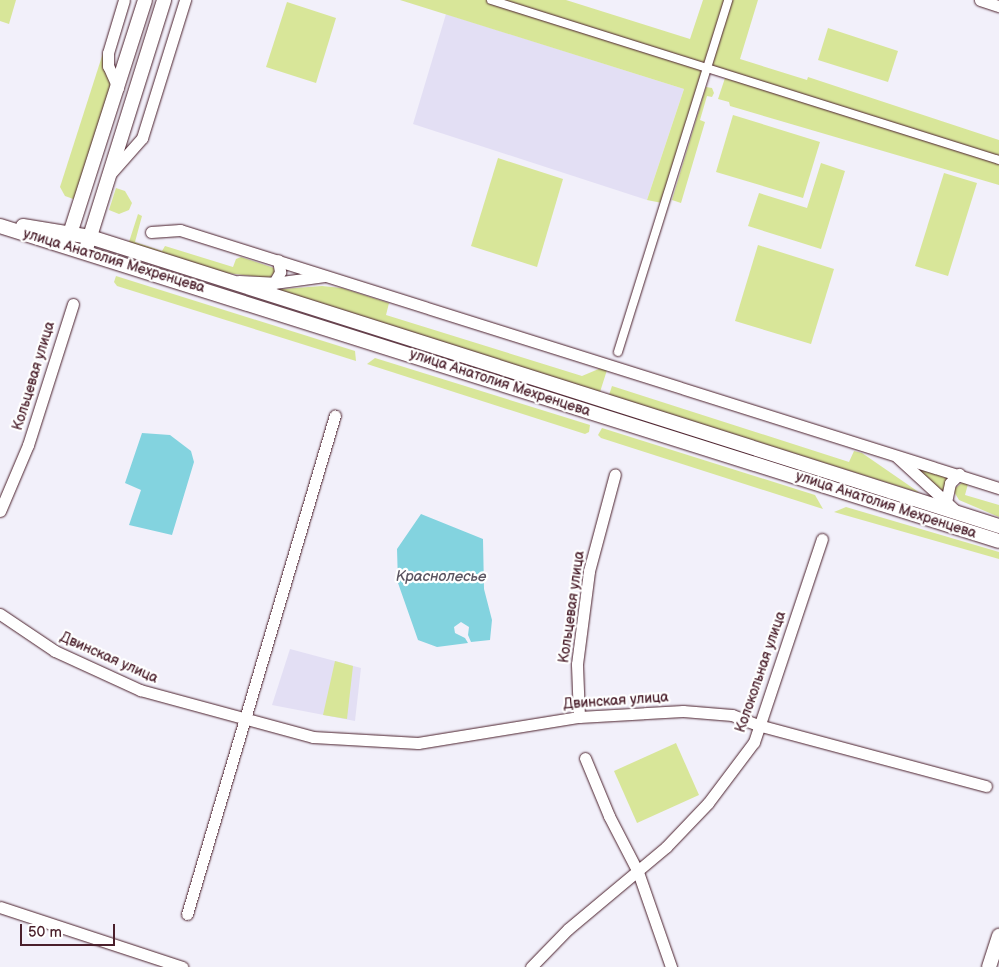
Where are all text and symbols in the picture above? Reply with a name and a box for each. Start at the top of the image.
street label: улица Анатолия Мехренцева [21,225,207,297]
street label: Кольцевая улица [9,320,59,432]
street label: улица Анатолия Мехренцева [408,346,592,420]
street label: улица Анатолия Мехренцева [794,468,978,542]
street label: Кольцевая улица [556,550,588,664]
water label: Краснолесье [396,568,486,586]
street label: Колокольная улица [732,609,790,735]
street label: Двинская улица [57,629,161,687]
street label: Двинская улица [563,689,669,713]
scale bar [22,914,118,946]
text: 50 m [28,923,62,942]

